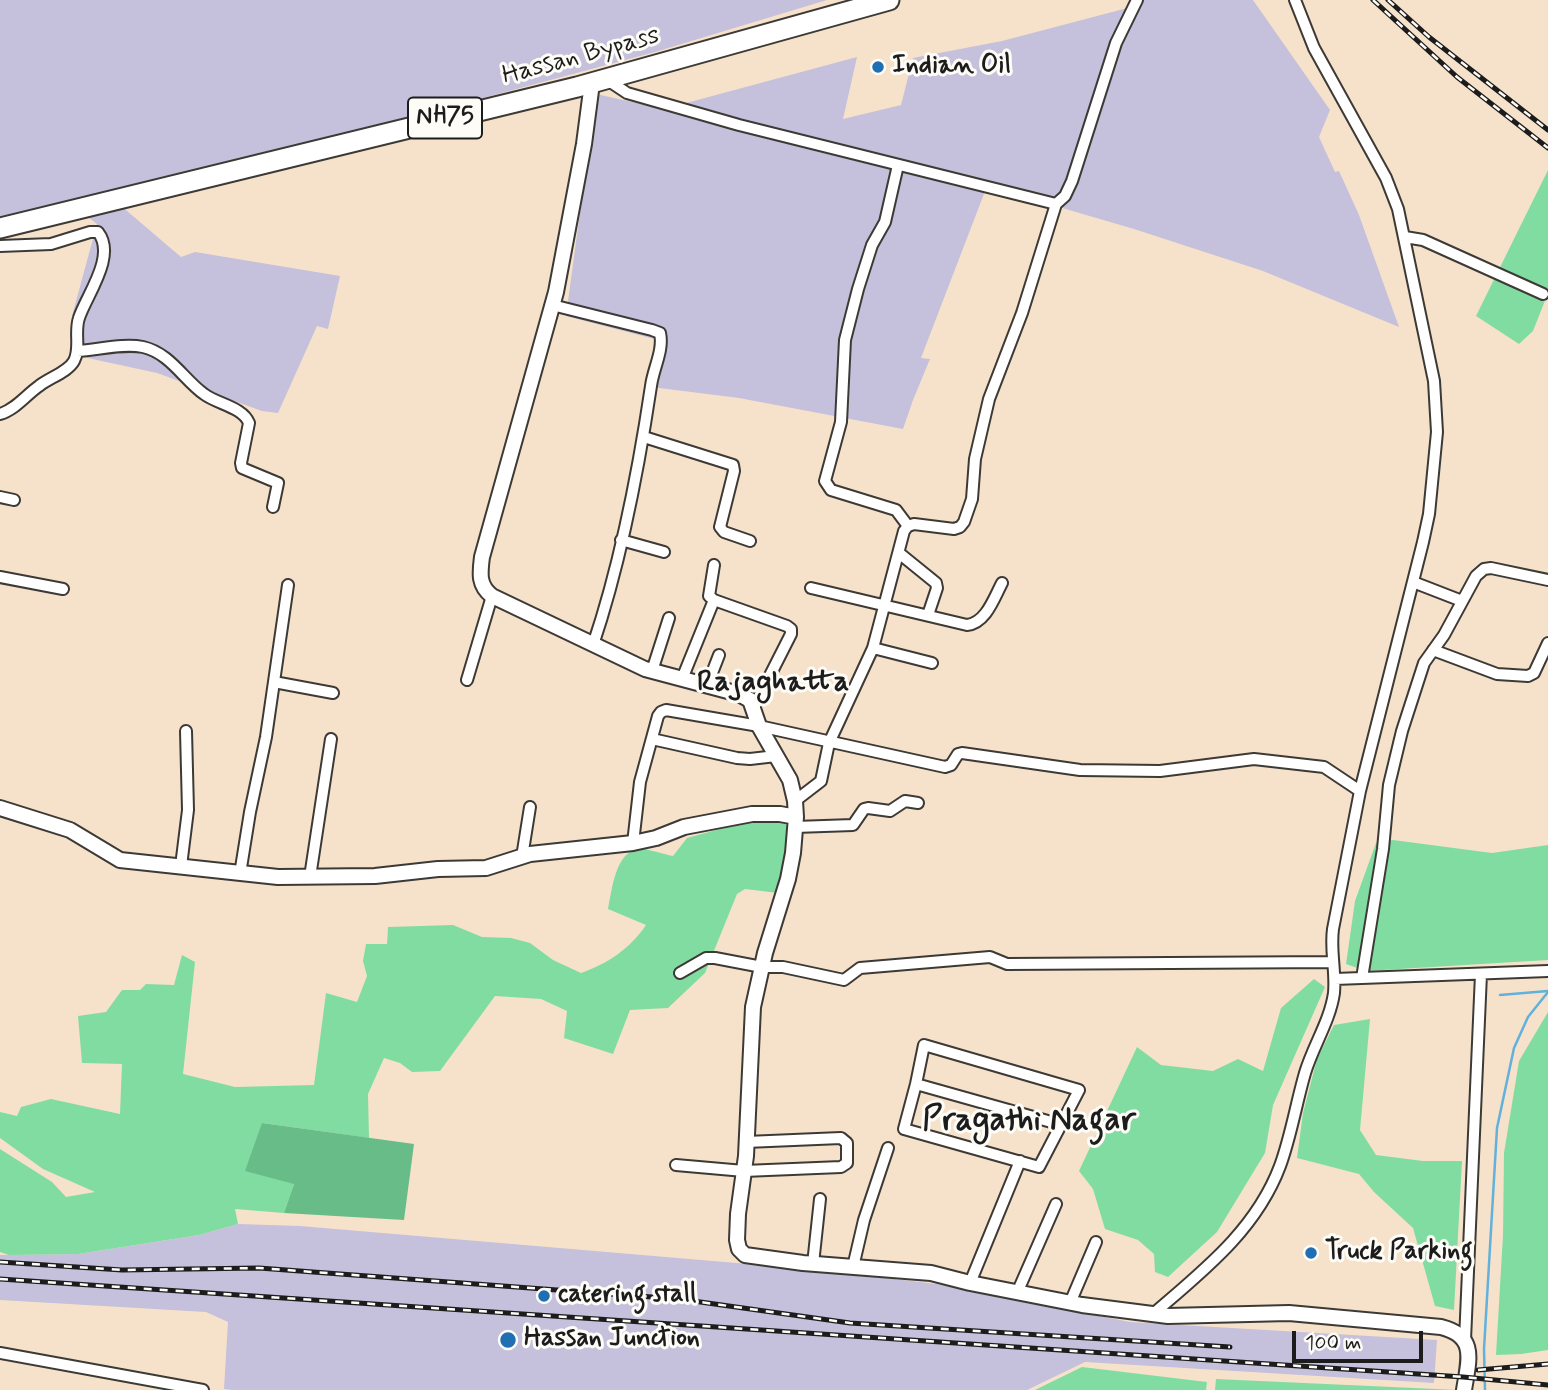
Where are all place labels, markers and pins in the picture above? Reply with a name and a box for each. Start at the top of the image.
place label: Indian Oil [892,51,1011,83]
marker: Indian Oil [870,59,886,75]
place label: Truck Parking [1325,1237,1473,1269]
marker: Truck Parking [1303,1245,1319,1261]
place label: catering stall [558,1280,696,1312]
marker: catering stall [536,1288,552,1304]
place label: Hassan Junction [524,1324,700,1356]
marker: Hassan Junction [498,1330,518,1350]

